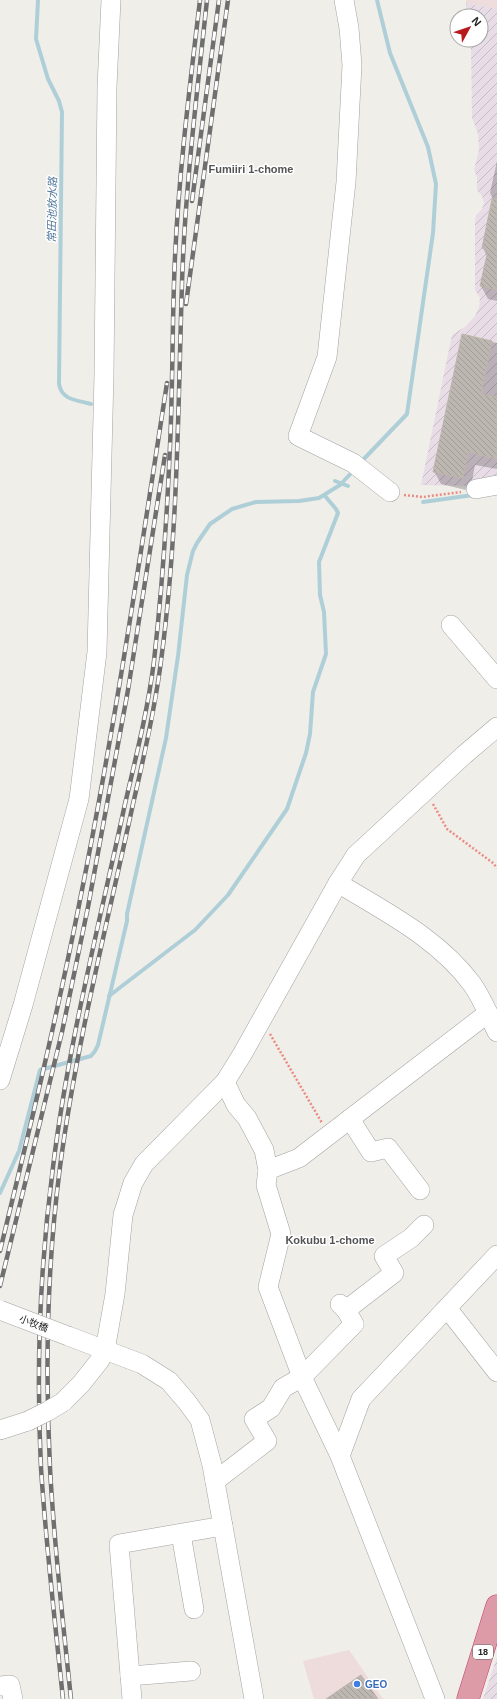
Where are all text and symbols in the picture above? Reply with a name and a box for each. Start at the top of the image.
north arrow [449,8,489,48]
text: N [470,15,484,29]
district label: Fumiiri 1-chome [209,163,293,175]
water label: 常田池放水路 [45,176,59,243]
district label: Kokubu 1-chome [285,1234,375,1246]
street label: 小牧橋 [18,1313,50,1334]
road number: 18 [473,1645,493,1659]
marker: GEO [352,1679,362,1689]
place label: GEO [365,1679,387,1690]

